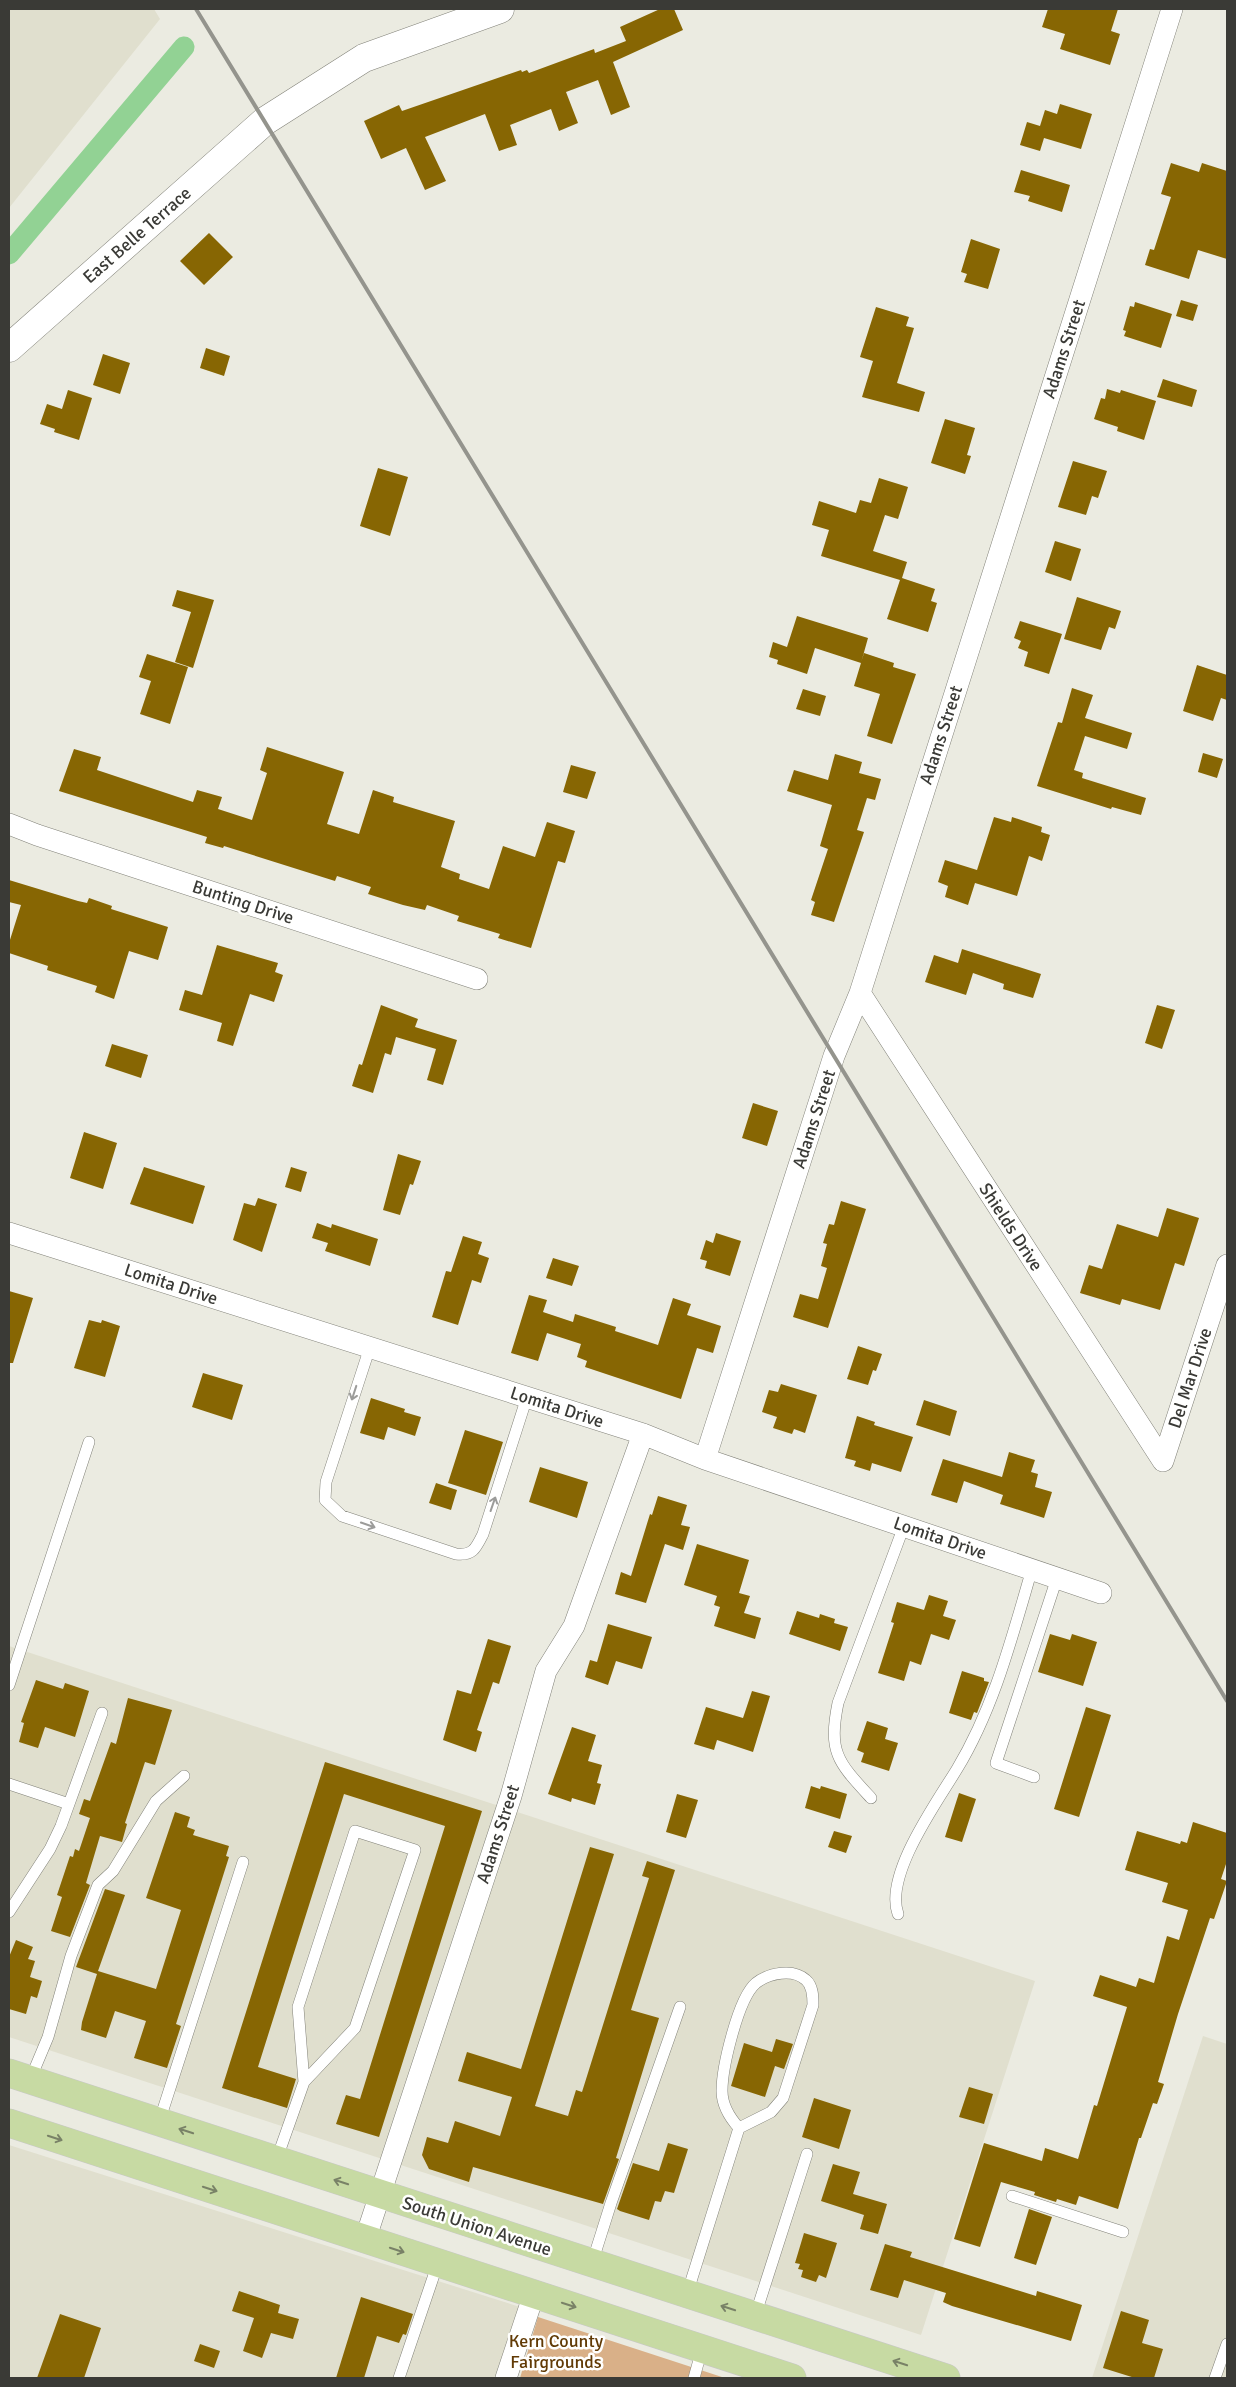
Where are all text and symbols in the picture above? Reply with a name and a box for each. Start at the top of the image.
street label: East Belle Terrace [78,182,196,288]
street label: Adams Street [1038,297,1090,401]
street label: Adams Street [915,683,967,787]
street label: Bunting Drive [189,875,297,929]
street label: Adams Street [788,1067,840,1171]
street label: Shields Drive [974,1179,1048,1275]
street label: Lomita Drive [121,1259,221,1309]
street label: Del Mar Drive [1163,1325,1217,1431]
street label: Lomita Drive [507,1382,607,1432]
one-way arrow [349,1385,359,1401]
one-way arrow [489,1497,498,1512]
street label: Lomita Drive [891,1512,989,1564]
one-way arrow [360,1521,376,1530]
street label: Adams Street [472,1782,524,1886]
one-way arrow [179,2126,195,2135]
one-way arrow [47,2134,63,2144]
one-way arrow [333,2177,349,2186]
one-way arrow [201,2185,217,2194]
street label: South Union Avenue [400,2192,554,2260]
one-way arrow [389,2246,405,2255]
one-way arrow [560,2301,576,2311]
one-way arrow [721,2302,737,2312]
park label: Kern County Fairgrounds [509,2330,604,2373]
one-way arrow [892,2358,908,2367]

